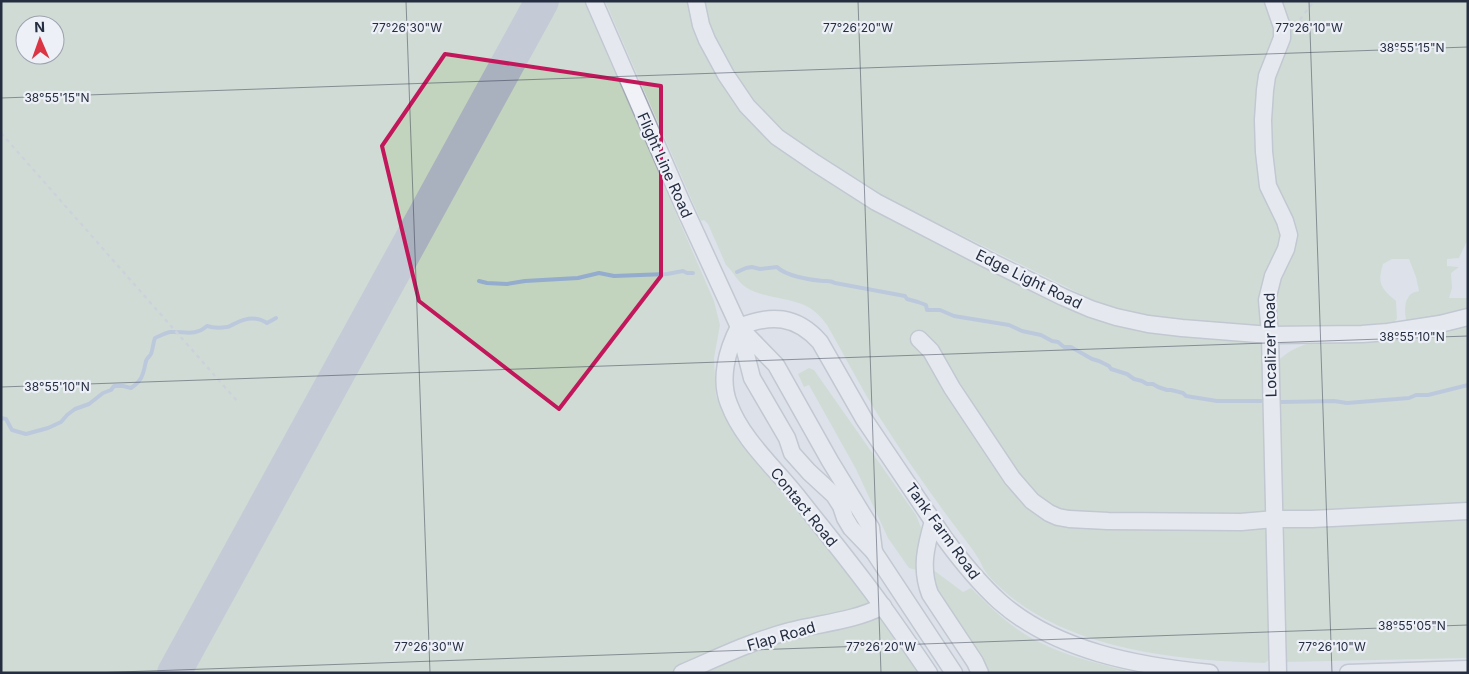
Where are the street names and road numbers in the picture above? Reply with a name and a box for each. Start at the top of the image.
street label: Flight Line Road [633,109,697,221]
street label: Edge Light Road [973,245,1085,313]
street label: Localizer Road [1260,292,1280,398]
street label: Contact Road [766,464,842,550]
street label: Tank Farm Road [902,479,984,583]
street label: Flap Road [744,617,818,655]

